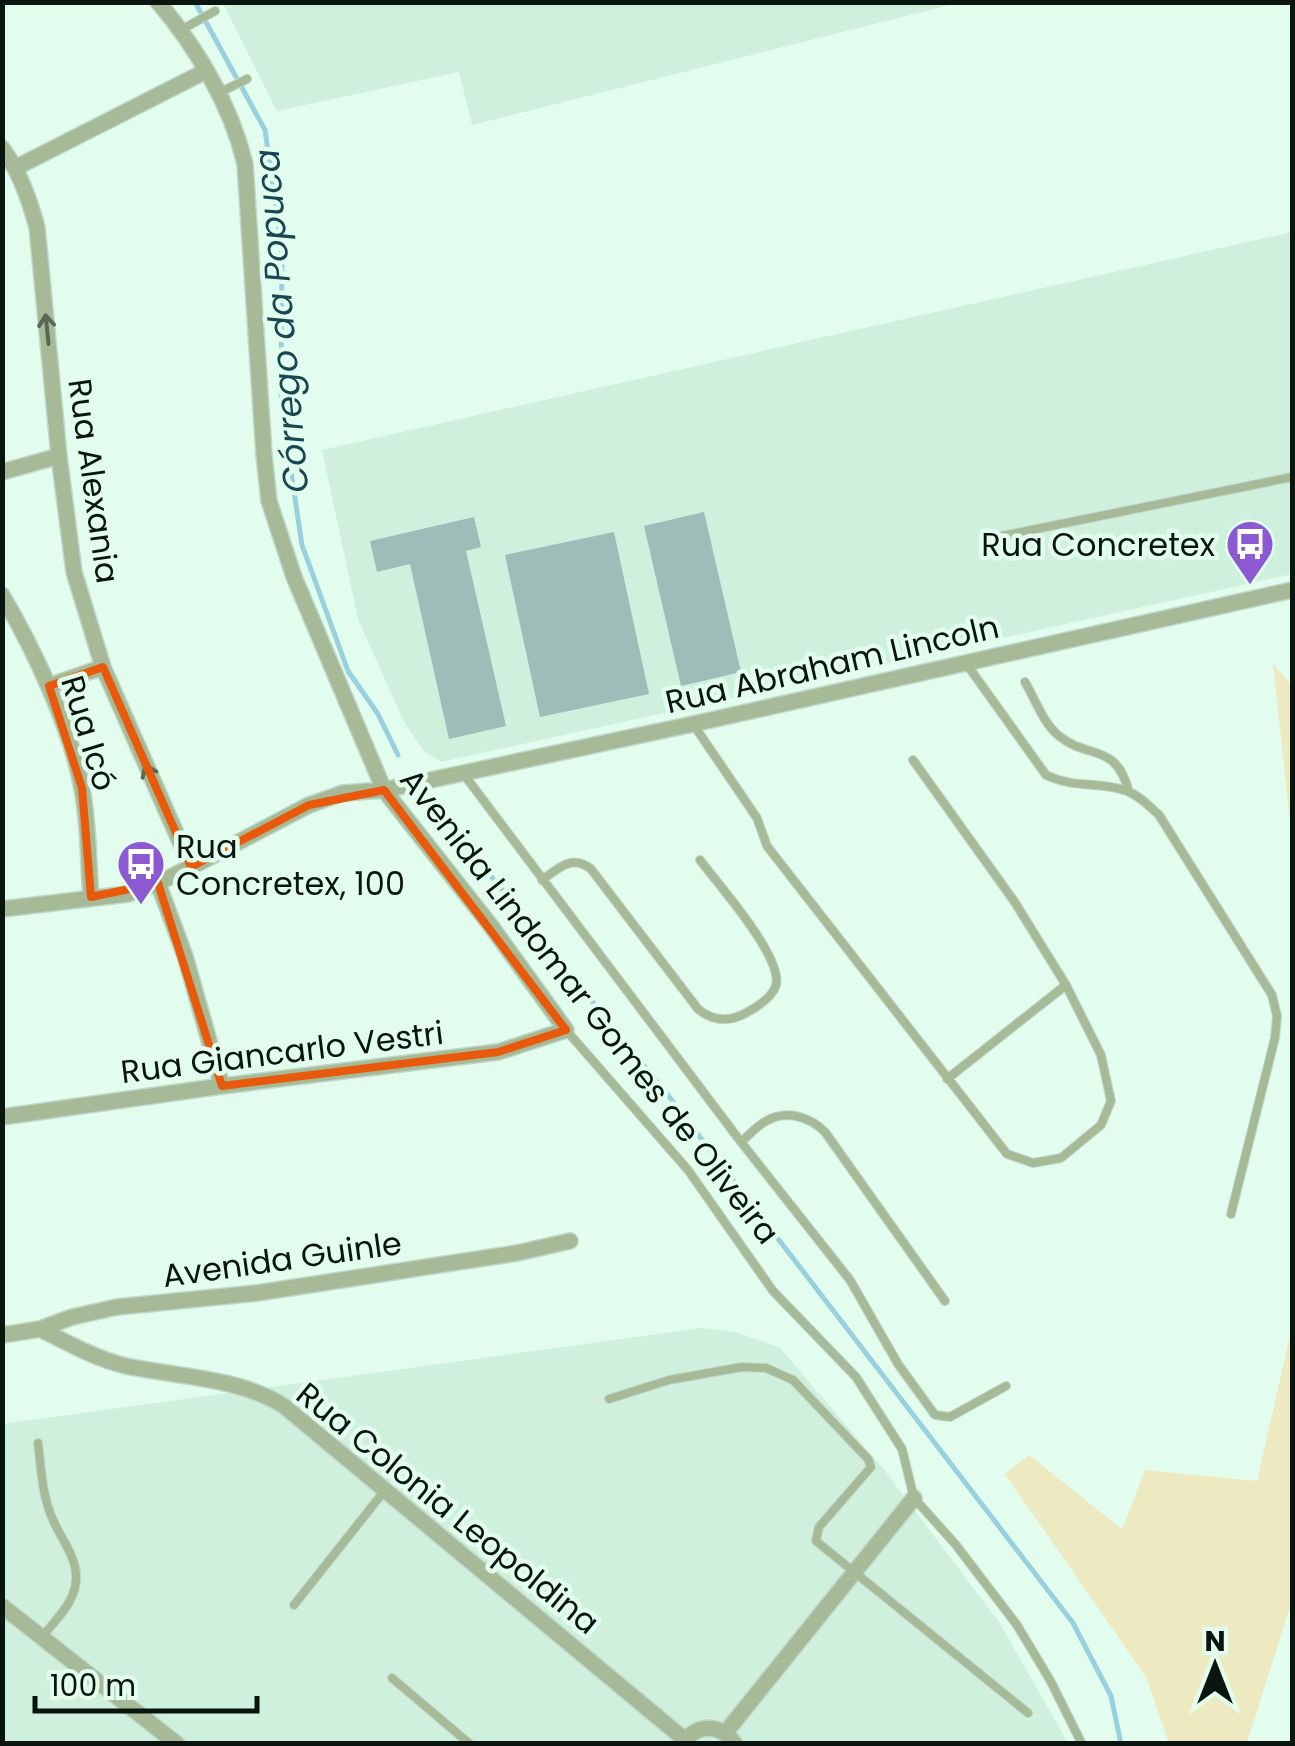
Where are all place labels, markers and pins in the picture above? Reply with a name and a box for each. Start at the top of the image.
bus stop icon: Rua Concretex [1224,518,1276,586]
place label: Rua Concretex [981,522,1215,567]
place label: Rua Concretex, 100 [176,824,405,906]
bus stop icon: Rua Concretex, 100 [115,838,167,906]

